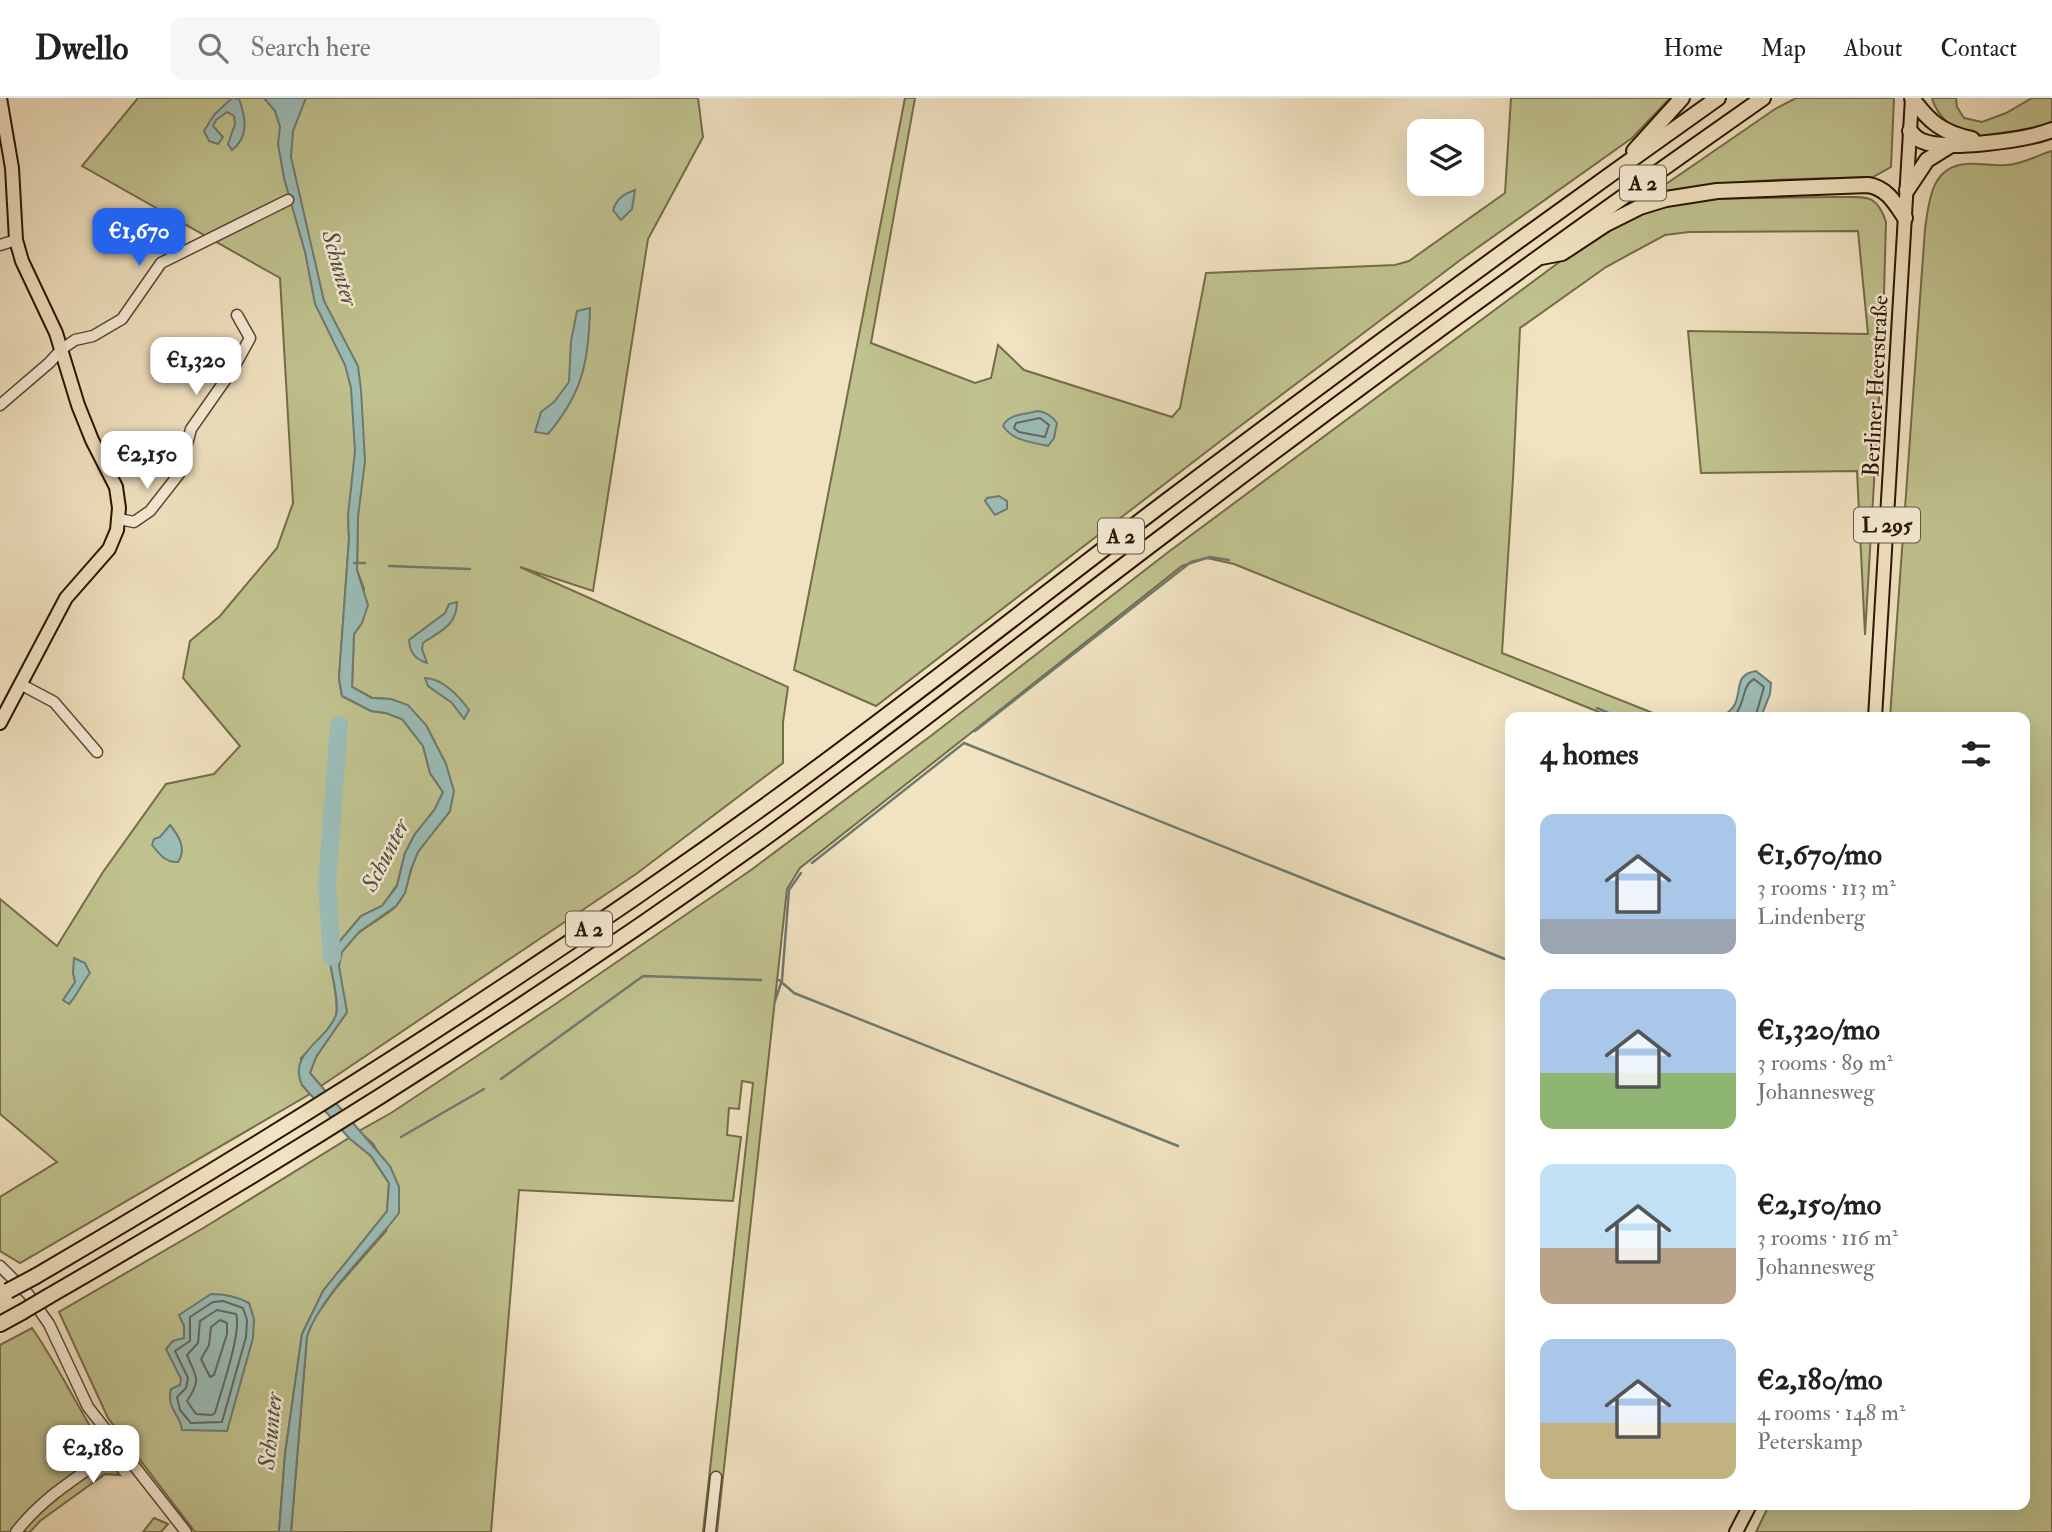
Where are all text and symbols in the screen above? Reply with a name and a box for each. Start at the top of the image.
search box [170,17,660,80]
text: Dwello [35,28,128,69]
icon: search [194,29,232,67]
text: Search here [250,32,371,64]
text: Home [1663,33,1723,64]
text: Map [1761,33,1806,64]
text: About [1844,33,1903,64]
text: Contact [1941,33,2017,64]
map controls [1407,119,1484,196]
button: layers [1407,119,1484,196]
road number: A 2 [1620,166,1666,200]
pin: €1,670 [82,208,196,268]
text: €1,670 [108,216,170,245]
water label: Schunter [314,226,365,311]
street label: Berliner Heerstraße [1856,294,1895,478]
pin: €1,320 [139,338,253,397]
text: €1,320 [166,345,226,374]
pin: €2,150 [90,432,204,491]
text: €2,150 [117,439,177,468]
road number: L 295 [1854,508,1920,542]
road number: A 2 [1098,518,1144,554]
icon: filters [1957,735,1995,773]
text: 4 homes [1540,736,1639,773]
water label: Schunter [354,813,417,898]
text: €1,670/mo [1757,836,1882,873]
icon: home [1596,842,1680,926]
text: 3 rooms · 113 m² [1757,873,1896,902]
text: Lindenberg [1757,902,1865,931]
road number: A 2 [566,912,612,946]
text: €1,320/mo [1757,1011,1880,1048]
icon: home [1596,1017,1680,1101]
text: 3 rooms · 89 m² [1757,1048,1893,1077]
text: Johannesweg [1757,1077,1875,1106]
text: €2,150/mo [1757,1186,1881,1223]
icon: home [1596,1192,1680,1276]
text: 3 rooms · 116 m² [1757,1223,1898,1252]
text: Johannesweg [1757,1252,1875,1281]
text: €2,180/mo [1757,1361,1882,1398]
icon: home [1596,1367,1680,1451]
water label: Schunter [251,1390,290,1472]
text: 4 rooms · 148 m² [1757,1398,1905,1427]
pin: €2,180 [36,1426,150,1485]
text: Peterskamp [1757,1427,1863,1456]
text: €2,180 [62,1433,124,1462]

